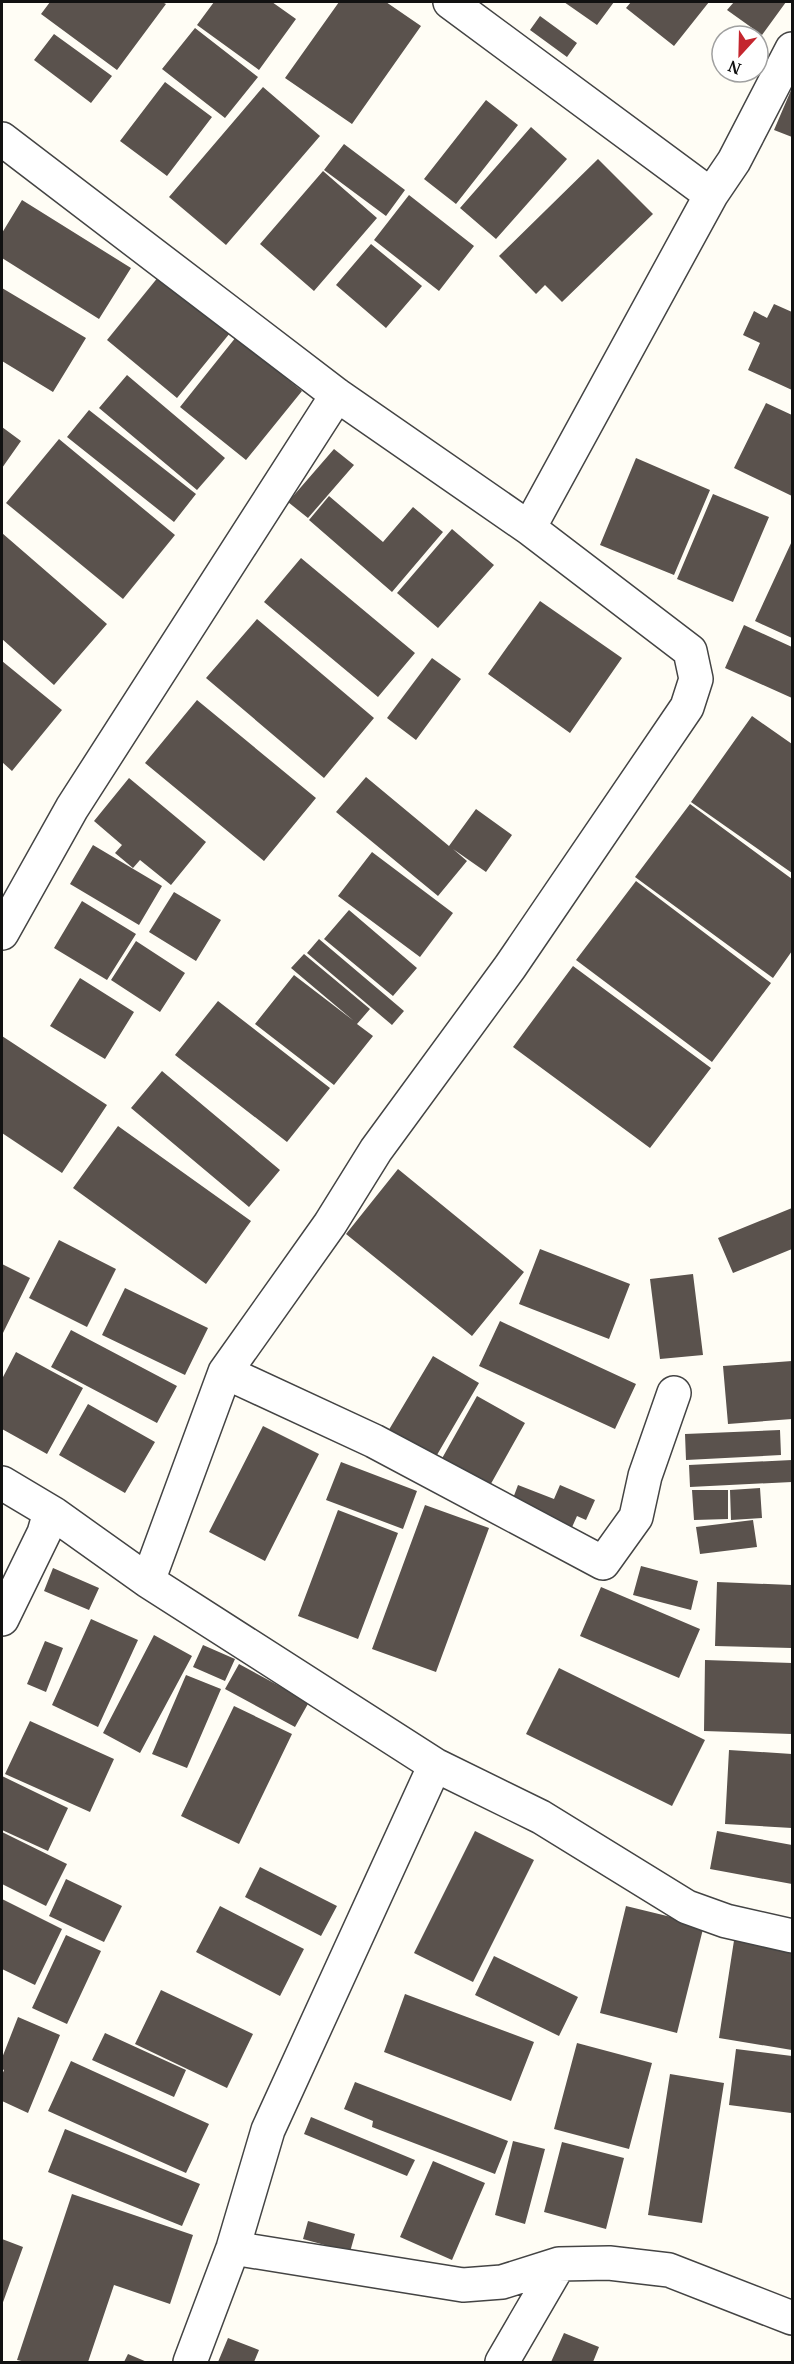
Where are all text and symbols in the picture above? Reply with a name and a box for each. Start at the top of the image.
north arrow [710,24,770,84]
text: N [725,55,744,80]

